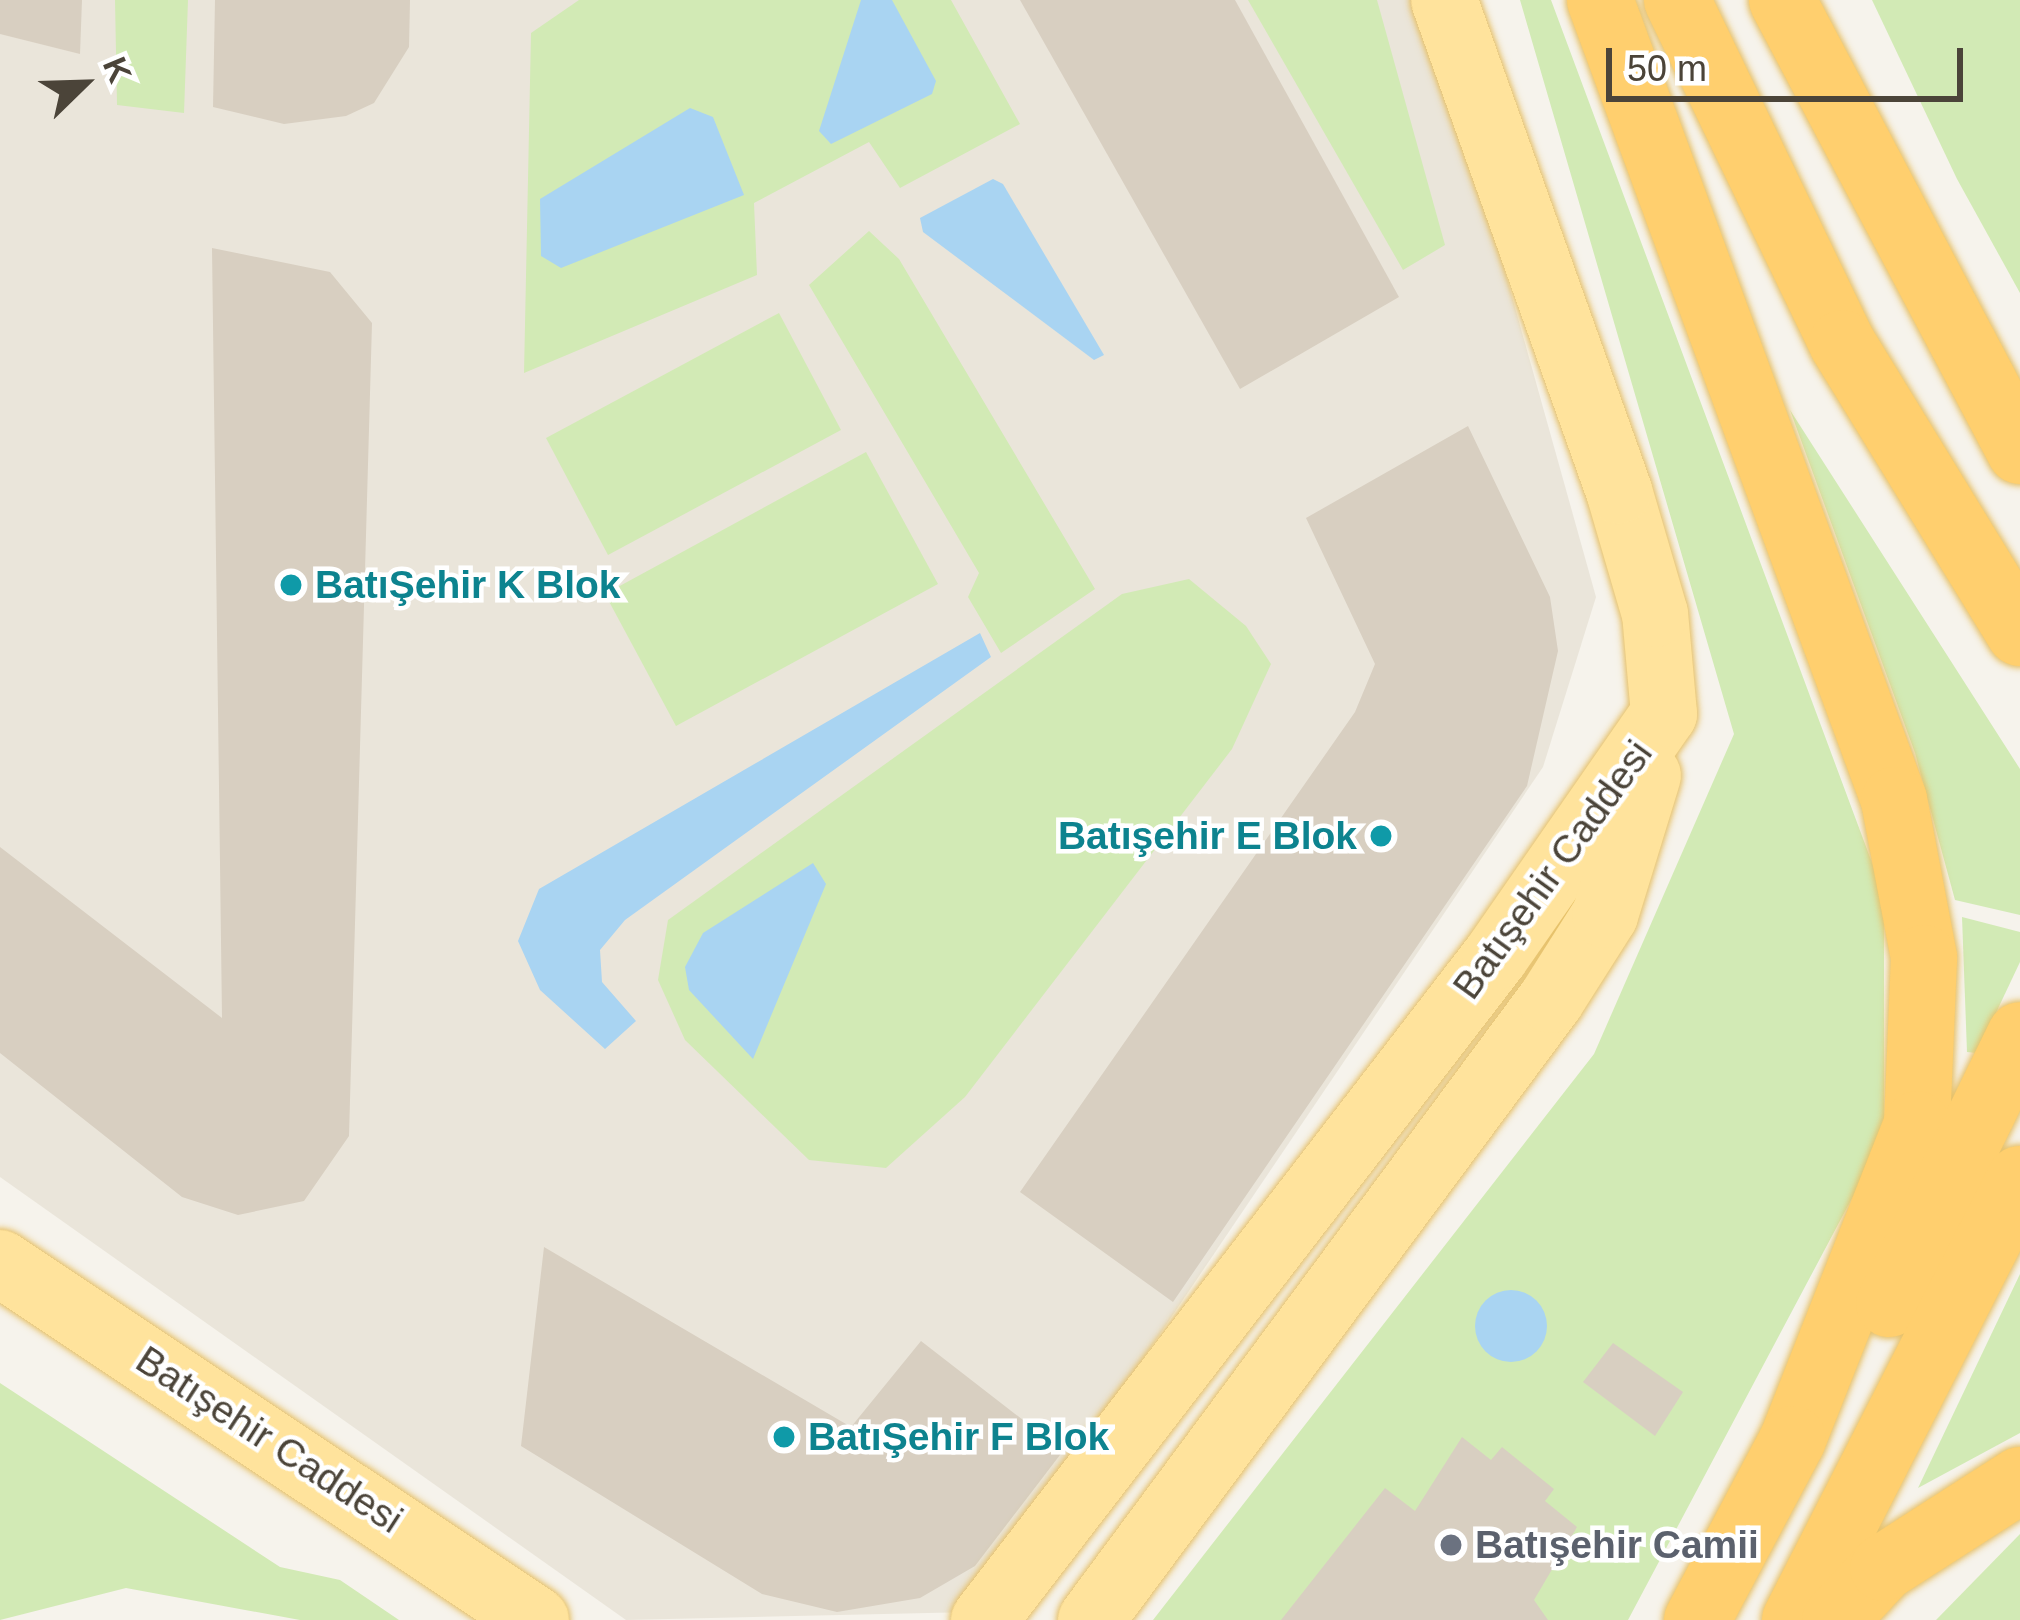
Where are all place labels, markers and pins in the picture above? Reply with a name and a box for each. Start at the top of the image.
place label: BatıŞehir K Blok [315,562,621,608]
marker: BatıŞehir K Blok [278,572,304,598]
place label: Batışehir E Blok [1058,813,1357,859]
marker: Batışehir E Blok [1368,823,1394,849]
place label: BatıŞehir F Blok [808,1414,1109,1460]
marker: BatıŞehir F Blok [771,1424,797,1450]
place label: Batışehir Camii [1475,1522,1759,1568]
marker: Batışehir Camii [1438,1532,1464,1558]

